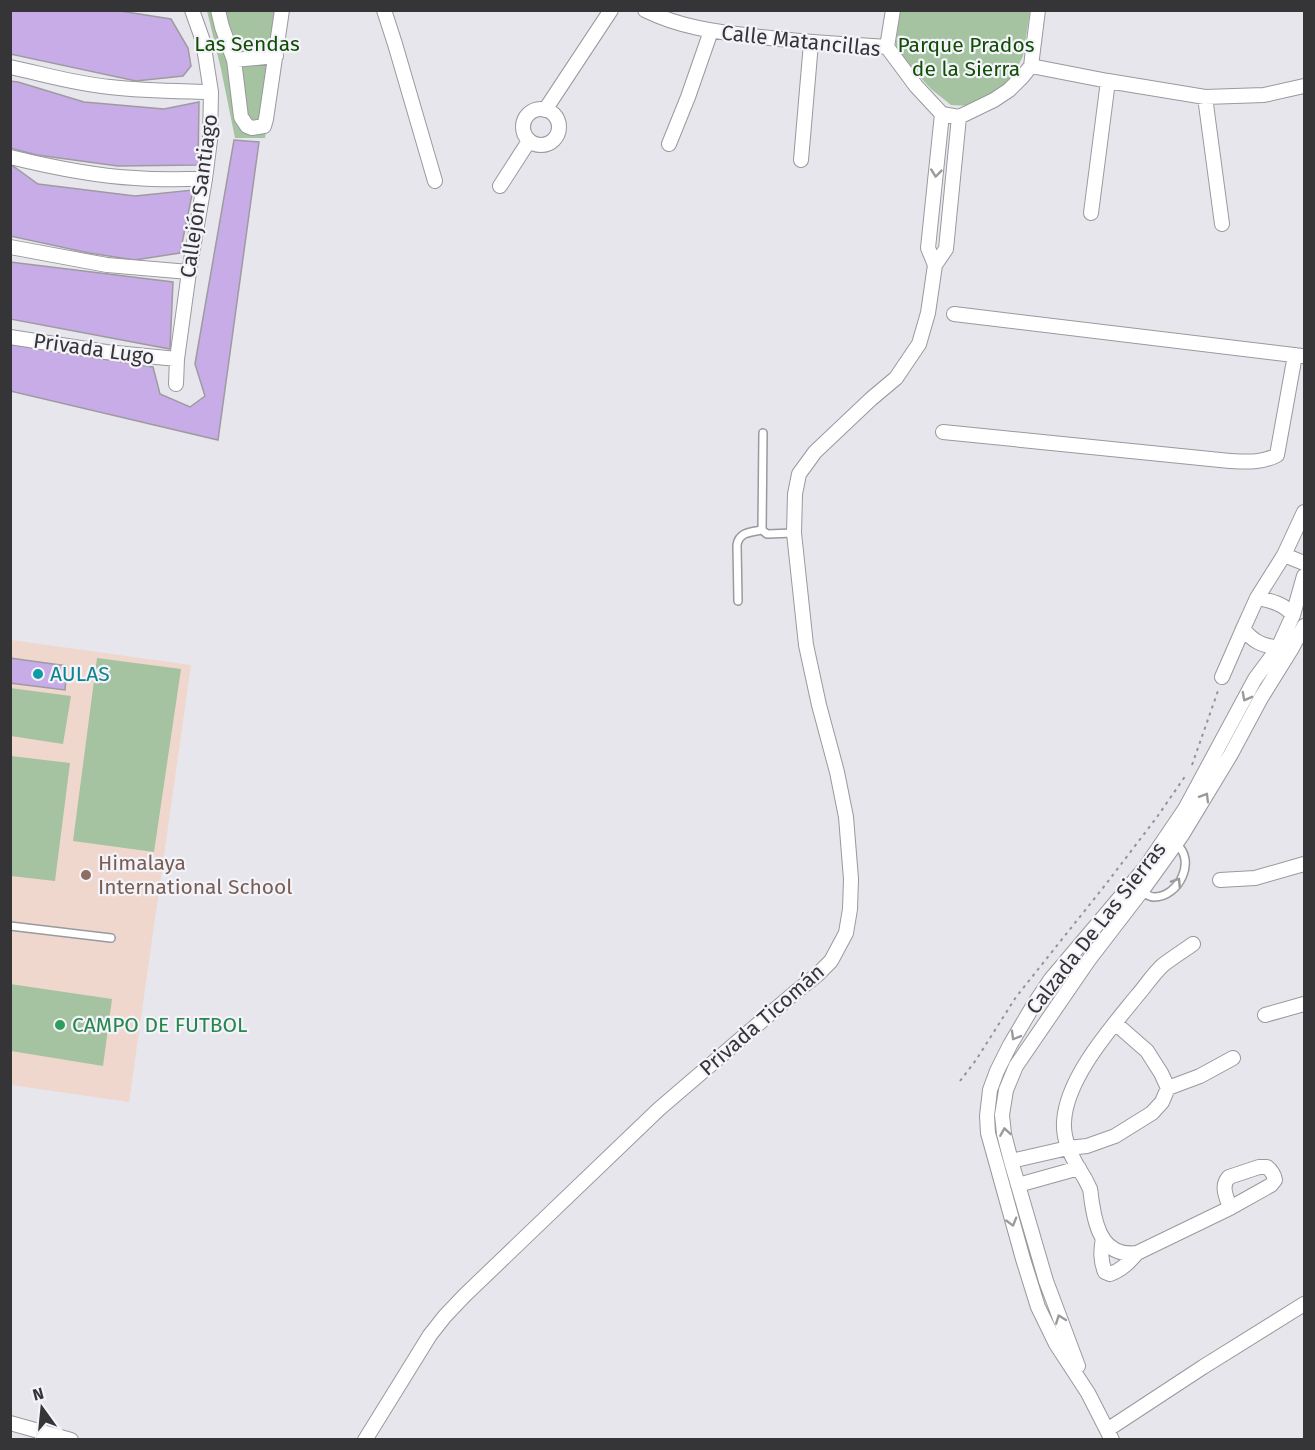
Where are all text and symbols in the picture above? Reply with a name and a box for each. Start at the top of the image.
street label: Calle Matancillas [720,20,882,62]
park label: Las Sendas [194,31,300,57]
park label: Parque Prados de la Sierra [898,32,1035,82]
street label: Callejón Santiago [175,112,223,280]
one-way arrow [930,168,943,177]
street label: Privada Lugo [32,328,156,370]
place label: AULAS [50,661,110,687]
marker: AULAS [31,667,45,681]
one-way arrow [1242,690,1253,701]
one-way arrow [1198,793,1209,803]
street label: Calzada De Las Sierras [1021,836,1172,1019]
place label: Himalaya International School [98,850,293,900]
marker: Himalaya International School [79,868,93,882]
one-way arrow [1170,878,1181,889]
street label: Privada Ticomán [694,959,830,1081]
place label: CAMPO DE FUTBOL [72,1012,248,1038]
marker: CAMPO DE FUTBOL [53,1018,67,1032]
one-way arrow [1011,1030,1023,1040]
one-way arrow [999,1127,1011,1137]
one-way arrow [1005,1216,1017,1227]
one-way arrow [1054,1314,1067,1325]
north arrow [12,1378,72,1438]
text: N [31,1383,46,1405]

